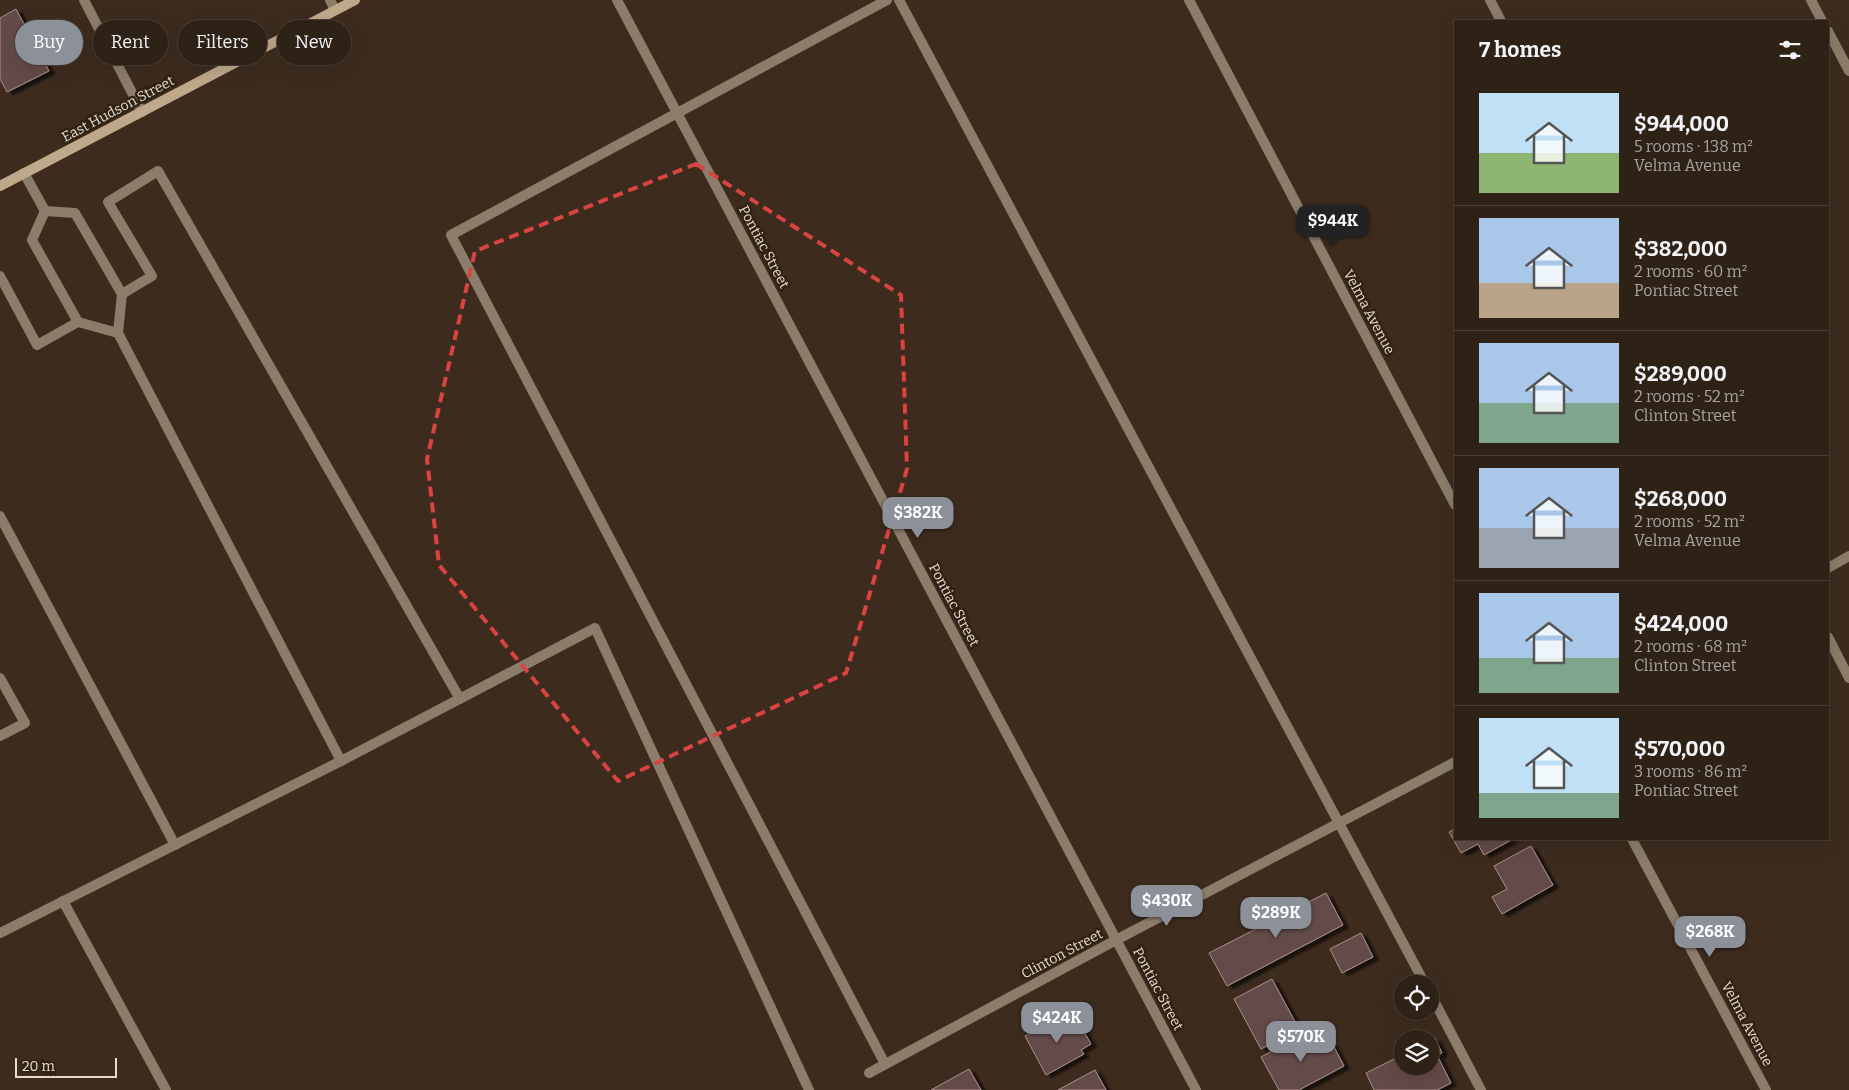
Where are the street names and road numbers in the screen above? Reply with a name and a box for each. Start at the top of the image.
street label: East Hudson Street [59,72,177,146]
street label: Pontiac Street [735,203,793,291]
street label: Velma Avenue [1340,267,1398,357]
street label: Pontiac Street [925,561,983,649]
street label: Clinton Street [1018,925,1106,983]
street label: Pontiac Street [1129,945,1187,1033]
street label: Velma Avenue [1718,979,1776,1069]

